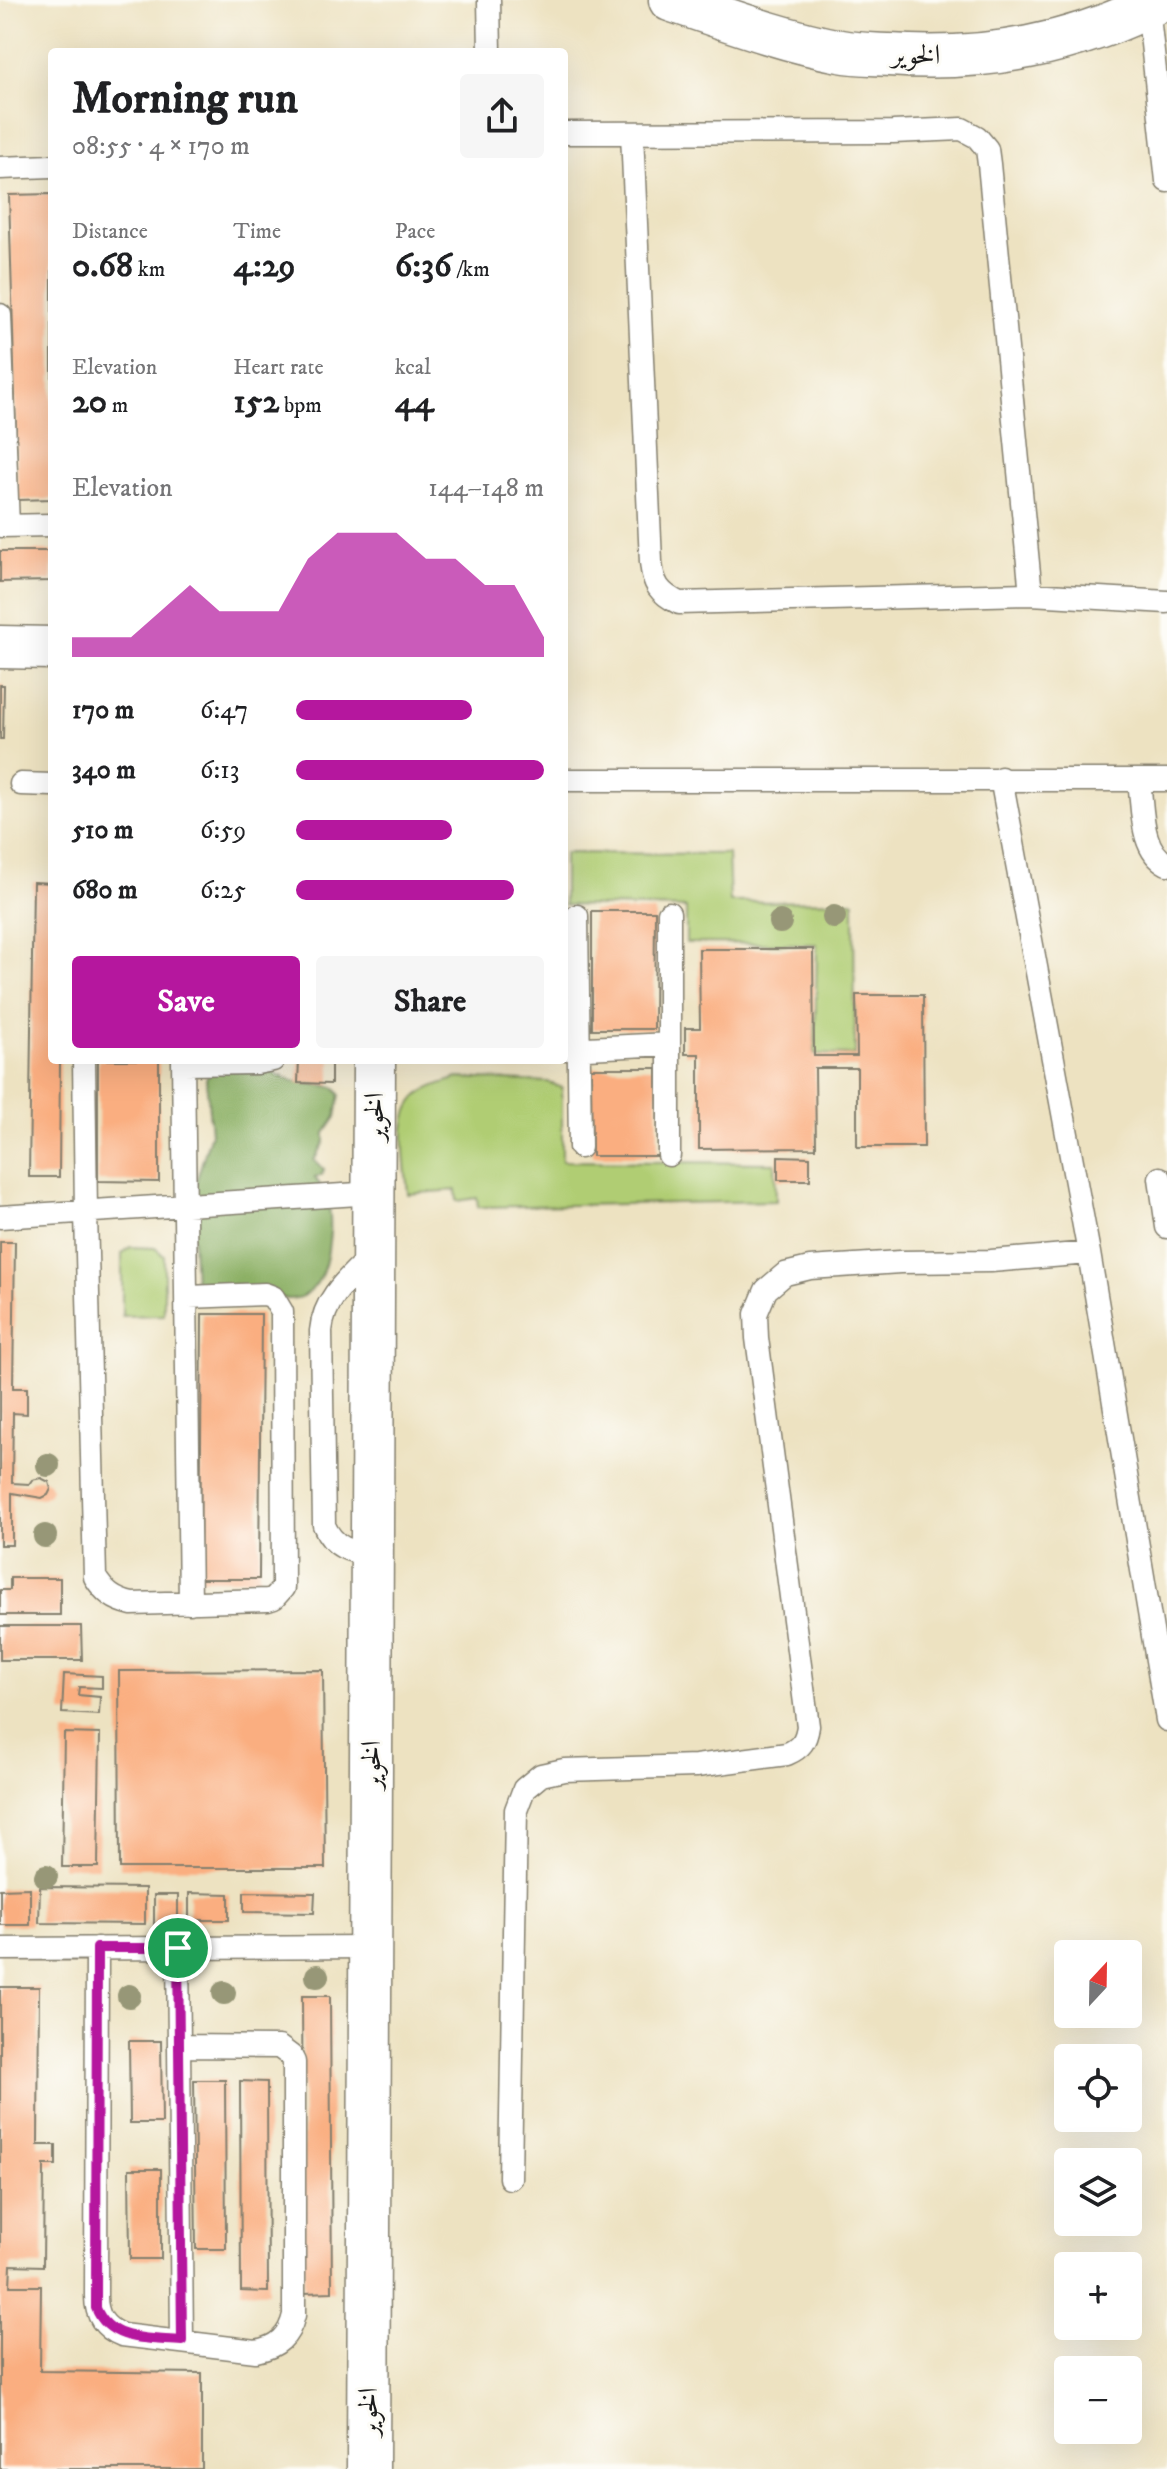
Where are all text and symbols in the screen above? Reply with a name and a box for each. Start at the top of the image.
street label: الخوير [888,37,941,73]
text: Morning run [72,72,298,127]
button: share [460,74,544,158]
text: 08:55 · 4 × 170 m [72,130,250,163]
text: Distance [72,218,148,245]
text: Time [233,218,281,245]
text: Pace [395,218,435,245]
text: 0.68 [72,245,133,287]
text: 4:29 [233,245,295,287]
text: 6:36 [395,245,452,287]
text: km [133,256,165,283]
text: /km [452,256,490,283]
text: Elevation [72,354,157,381]
text: Heart rate [233,354,324,381]
text: kcal [395,354,431,381]
text: 20 [72,381,107,423]
text: 152 [233,381,279,423]
text: 44 [395,381,434,423]
text: m [107,392,128,419]
text: bpm [279,392,322,419]
text: Elevation [72,472,173,505]
text: 144–148 m [428,472,544,505]
text: 170 m [72,694,134,727]
text: 6:47 [200,694,248,727]
text: 340 m [72,754,136,787]
text: 6:13 [200,754,240,787]
text: 510 m [72,814,133,847]
text: 6:59 [200,814,246,847]
text: 680 m [72,874,138,907]
text: 6:25 [200,874,246,907]
button: Save [72,956,300,1048]
button: Share [316,956,544,1048]
street label: الخوير [357,1092,392,1145]
street label: الخوير [354,1740,389,1793]
pin [144,1914,212,1982]
icon: arrive [156,1926,200,1970]
north arrow [1054,1940,1142,2028]
map controls [1054,1940,1142,2444]
button: locate [1054,2044,1142,2132]
button: layers [1054,2148,1142,2236]
button: + [1054,2252,1142,2340]
button: − [1054,2356,1142,2444]
street label: الخوير [351,2387,386,2440]

